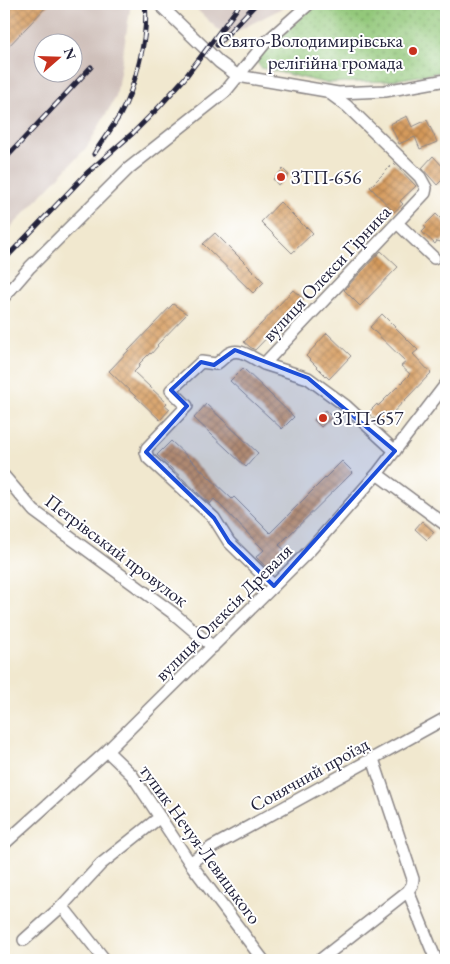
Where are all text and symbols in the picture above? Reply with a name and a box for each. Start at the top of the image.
place label: Свято-Володимирівська релігійна громада [218,28,403,75]
north arrow [32,32,82,82]
text: N [60,45,81,63]
marker: Свято-Володимирівська релігійна громада [407,45,419,57]
place label: ЗТП-656 [291,165,361,190]
marker: ЗТП-656 [275,171,287,183]
street label: вулиця Олекси Гірника [257,199,397,347]
place label: ЗТП-657 [333,406,404,431]
marker: ЗТП-657 [317,412,329,424]
street label: Петрівський провулок [40,488,193,613]
street label: вулиця Олексія Древаля [149,538,298,687]
street label: Сонячний проїзд [245,731,374,818]
street label: тупик Нечуя-Левицького [134,759,267,929]

